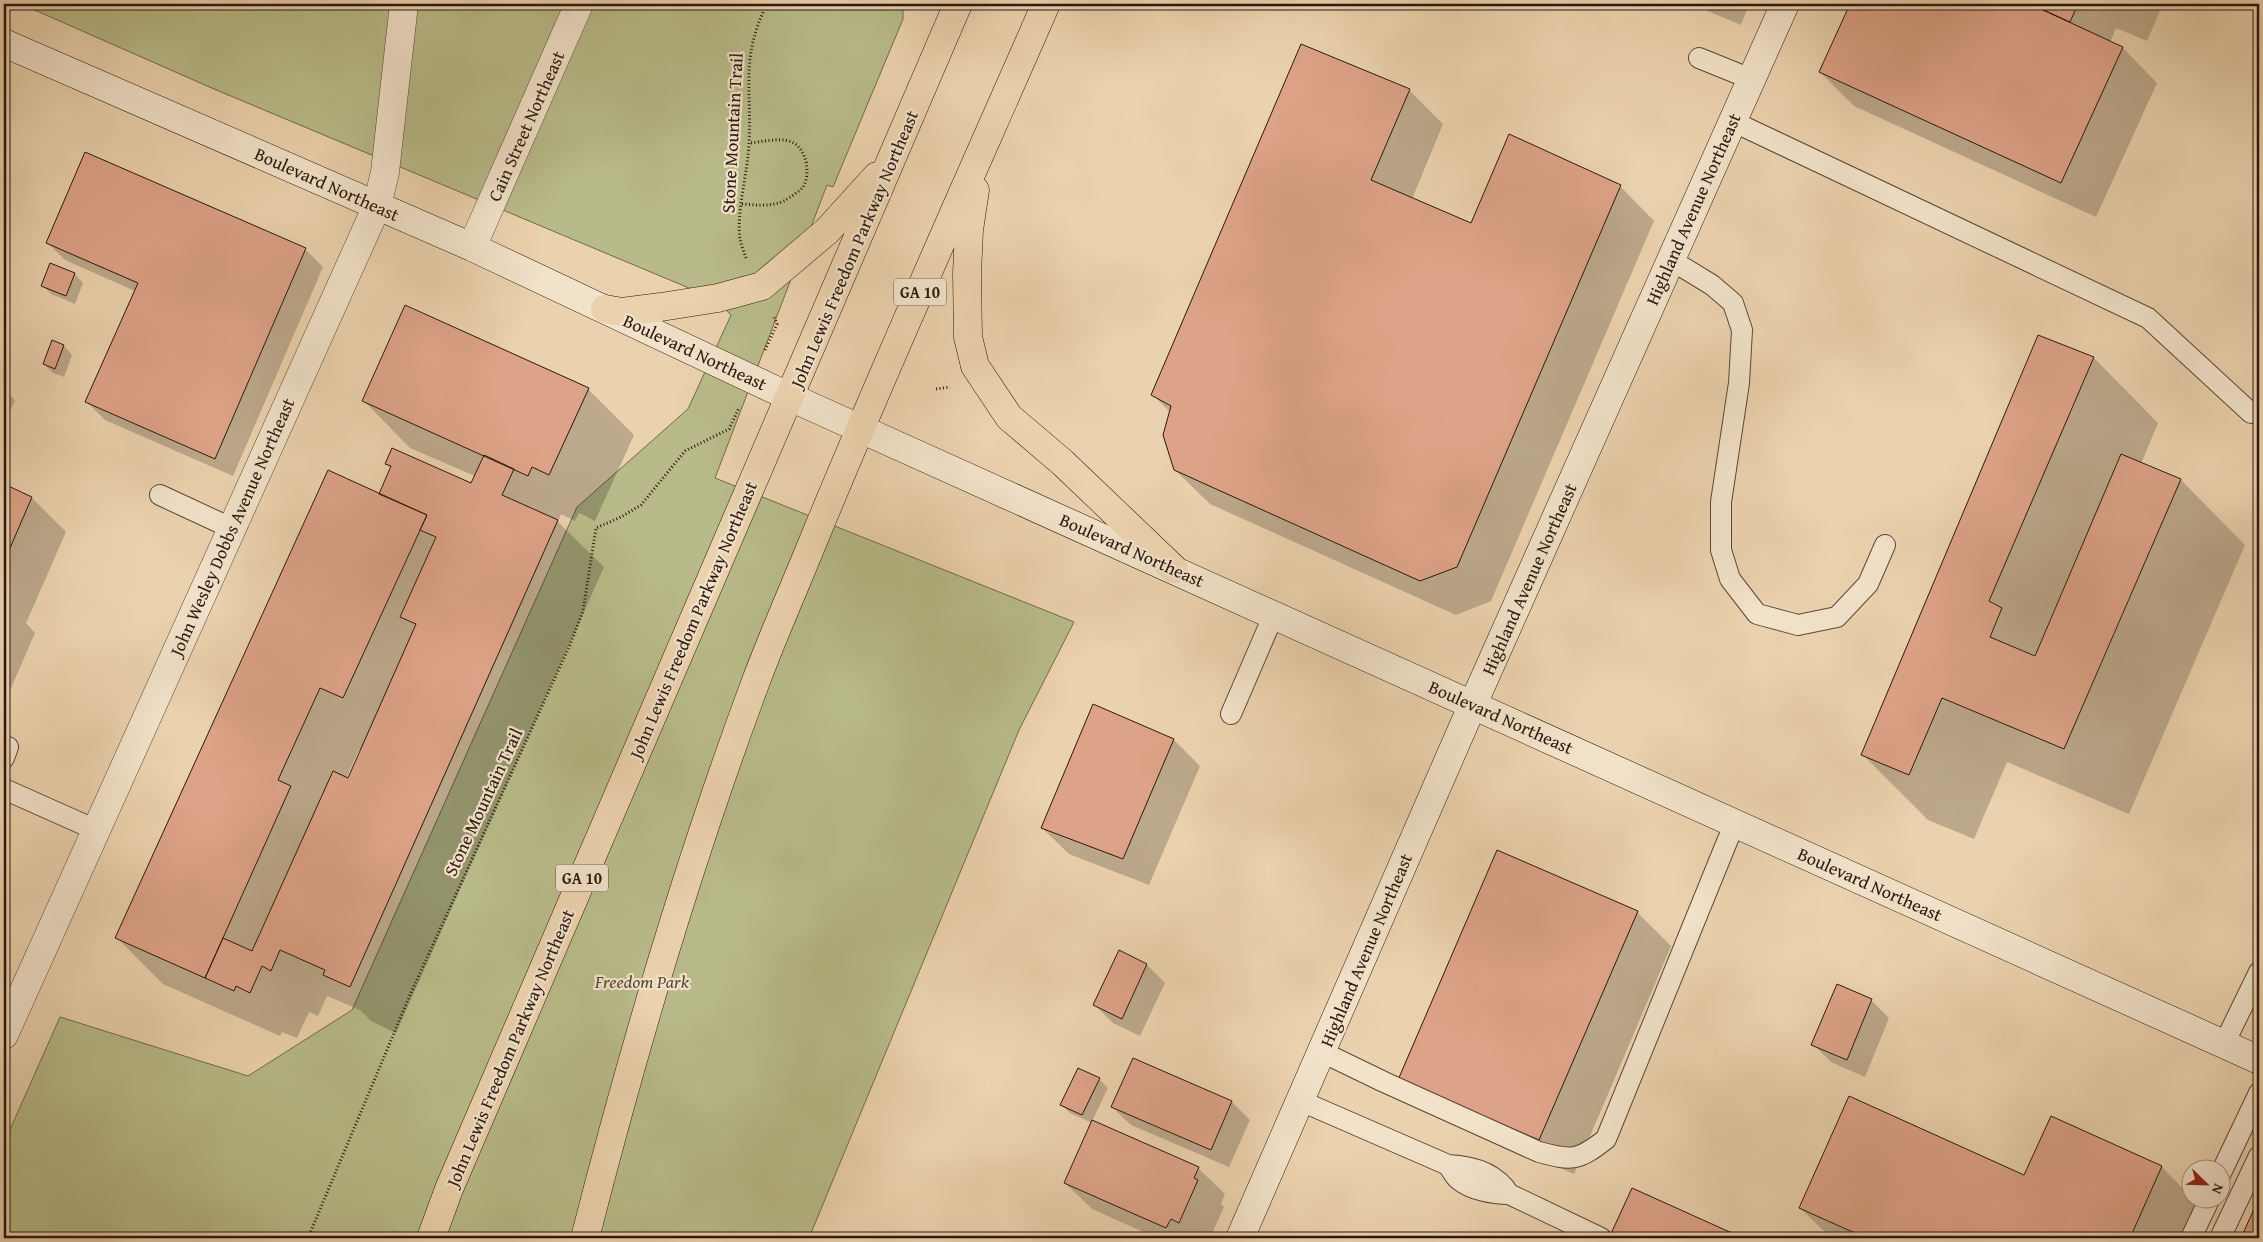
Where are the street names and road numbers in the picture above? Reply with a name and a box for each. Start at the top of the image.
street label: Cain Street Northeast [481,46,572,206]
street label: Stone Mountain Trail [714,52,750,214]
street label: John Lewis Freedom Parkway Northeast [782,105,925,394]
street label: Highland Avenue Northeast [1638,108,1748,309]
street label: Boulevard Northeast [250,140,404,228]
road number: GA 10 [894,278,946,306]
street label: Boulevard Northeast [619,307,772,397]
street label: John Wesley Dobbs Avenue Northeast [162,393,302,662]
street label: John Lewis Freedom Parkway Northeast [621,476,764,765]
street label: Highland Avenue Northeast [1474,478,1584,679]
street label: Boulevard Northeast [1055,506,1209,594]
street label: Boulevard Northeast [1424,673,1578,761]
street label: Stone Mountain Trail [437,724,529,880]
street label: Boulevard Northeast [1793,840,1947,928]
street label: Highland Avenue Northeast [1313,848,1419,1051]
road number: GA 10 [556,864,608,891]
street label: John Lewis Freedom Parkway Northeast [438,904,581,1193]

